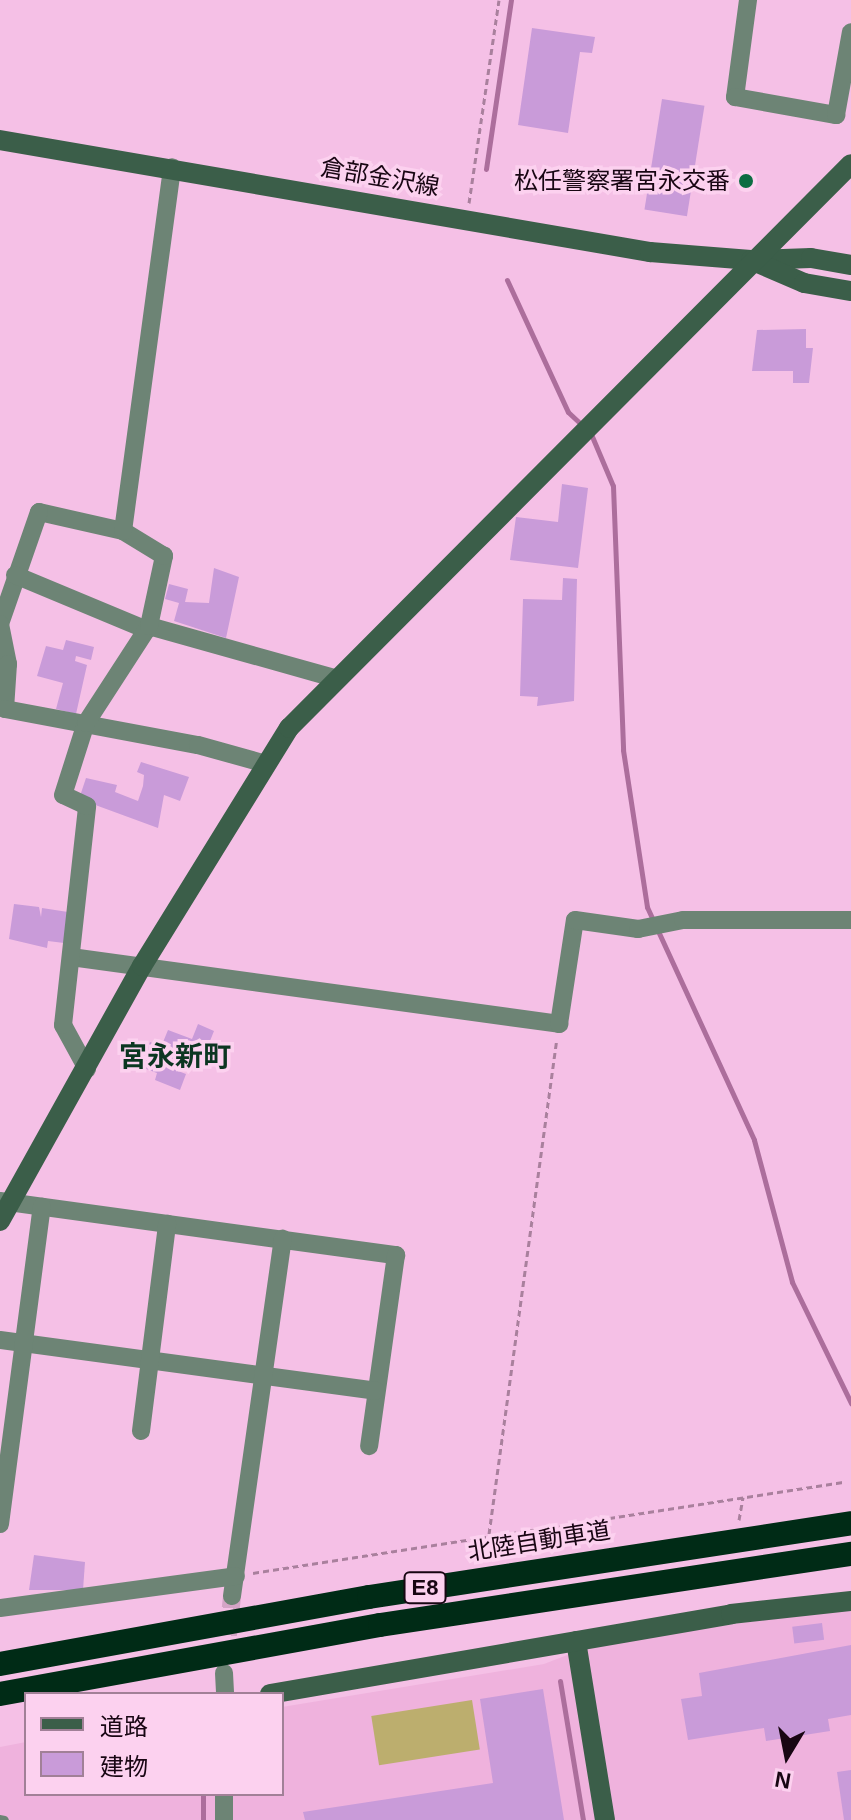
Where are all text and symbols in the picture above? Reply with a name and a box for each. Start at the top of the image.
street label: 倉部金沢線 [318,152,442,202]
place label: 松任警察署宮永交番 [514,167,730,195]
marker: 松任警察署宮永交番 [737,172,755,190]
district label: 宮永新町 [119,1040,231,1074]
street label: 北陸自動車道 [466,1516,612,1566]
road number: E8 [403,1570,447,1606]
legend [24,1692,284,1796]
text: 道路 [100,1713,148,1740]
north arrow [747,1716,827,1796]
text: 建物 [100,1753,148,1780]
text: N [773,1766,793,1794]

